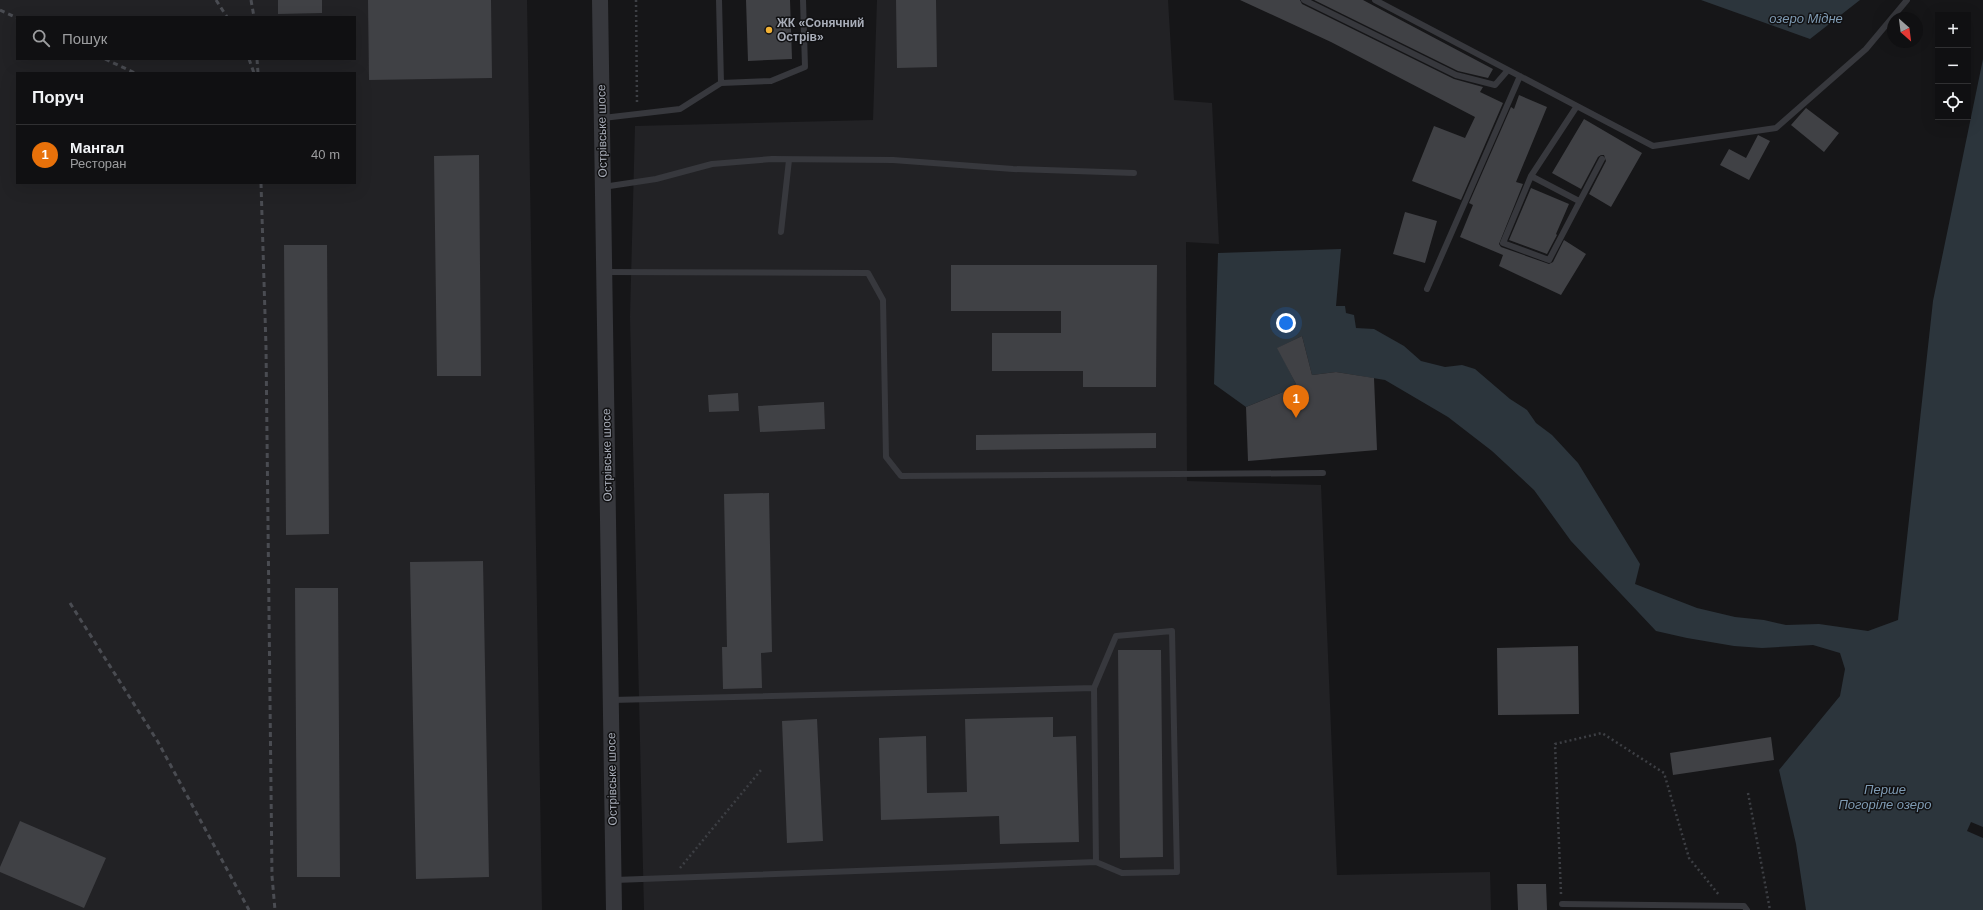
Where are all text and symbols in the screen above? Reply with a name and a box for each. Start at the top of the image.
water label: озеро Мідне [1769,11,1843,26]
north arrow [1887,12,1923,48]
map controls [1935,12,1971,120]
button: + [1935,12,1971,48]
search box [16,16,356,60]
place label: ЖК «Сонячний Острів» [776,16,864,44]
marker: ЖК «Сонячний Острів» [764,25,774,35]
icon: search [30,27,52,49]
text: Пошук [62,30,107,47]
button: − [1935,48,1971,84]
street label: Острівське шосе [594,84,610,178]
button: locate [1935,84,1971,120]
text: Поруч [32,88,84,107]
text: Мангал [70,139,124,156]
text: 1 [41,147,49,162]
text: 40 m [311,147,340,162]
text: Ресторан [70,156,127,171]
your location [1276,313,1296,333]
pin: 1 [1283,385,1309,418]
street label: Острівське шосе [599,408,615,502]
street label: Острівське шосе [604,732,620,826]
water label: Перше Погоріле озеро [1838,782,1932,812]

